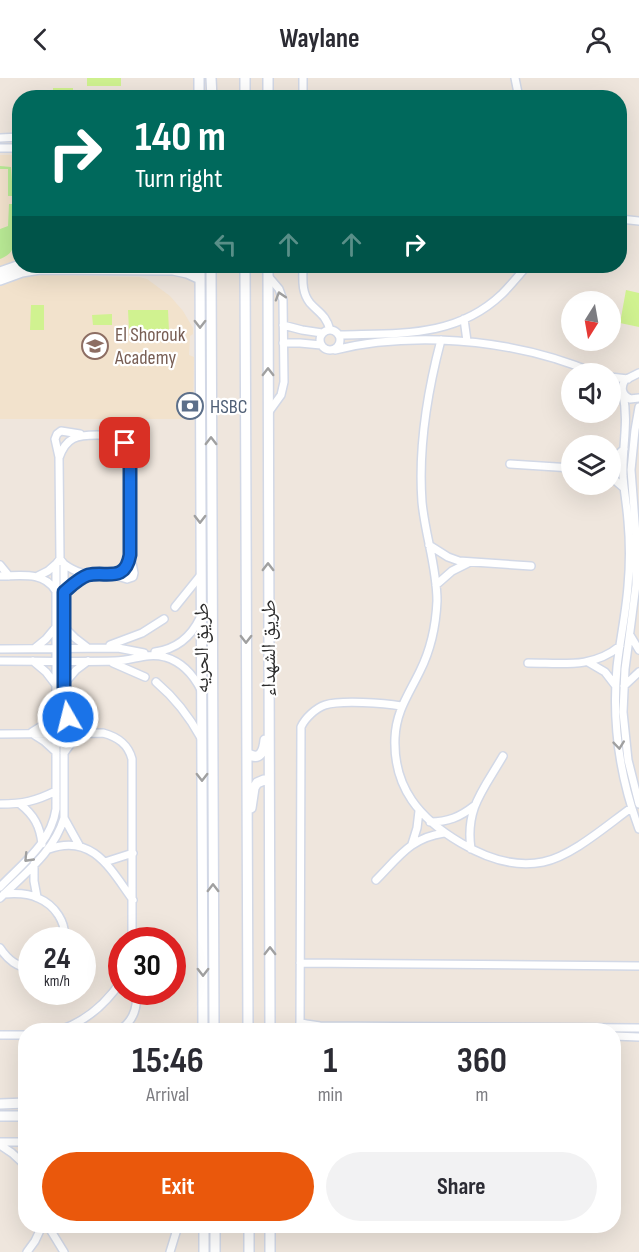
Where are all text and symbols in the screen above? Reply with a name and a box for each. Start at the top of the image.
icon: back [24,23,57,56]
text: Waylane [279,23,360,55]
icon: person [582,23,615,56]
text: 140 m [135,112,226,163]
icon: right [36,114,114,192]
text: Turn right [135,163,222,195]
icon: left [209,228,242,261]
icon: ahead [272,228,305,261]
icon: ahead [335,228,368,261]
icon: right [398,228,431,261]
north arrow [561,291,621,351]
map controls [561,291,621,495]
one-way arrow [275,292,287,302]
one-way arrow [194,319,206,328]
place label: El Shorouk Academy [114,323,186,370]
school or university icon: El Shorouk Academy [80,331,110,361]
button: sound [561,363,621,423]
one-way arrow [262,368,274,377]
bank icon: HSBC [175,391,205,421]
place label: HSBC [210,395,247,419]
pin [99,417,150,468]
icon: arrive [108,426,141,459]
button: layers [561,435,621,495]
one-way arrow [205,437,217,446]
one-way arrow [194,514,206,523]
one-way arrow [262,563,274,572]
street label: طريق الشهداء [257,599,281,697]
street label: طريق الحريه [190,603,214,693]
one-way arrow [240,634,252,643]
position arrow [36,685,100,749]
one-way arrow [612,740,624,749]
one-way arrow [196,772,208,781]
one-way arrow [24,851,35,862]
one-way arrow [207,884,219,893]
speed limit sign: 30 [108,927,186,1005]
text: 24 [44,941,70,977]
one-way arrow [264,947,276,956]
one-way arrow [197,967,209,976]
text: km/h [44,972,70,991]
text: 15:46 [132,1040,204,1083]
text: 1 [323,1040,337,1083]
text: 360 [457,1040,507,1083]
text: Arrival [146,1083,189,1107]
text: min [318,1083,343,1107]
text: m [475,1083,488,1107]
button: Exit [42,1152,314,1221]
button: Share [326,1152,597,1221]

